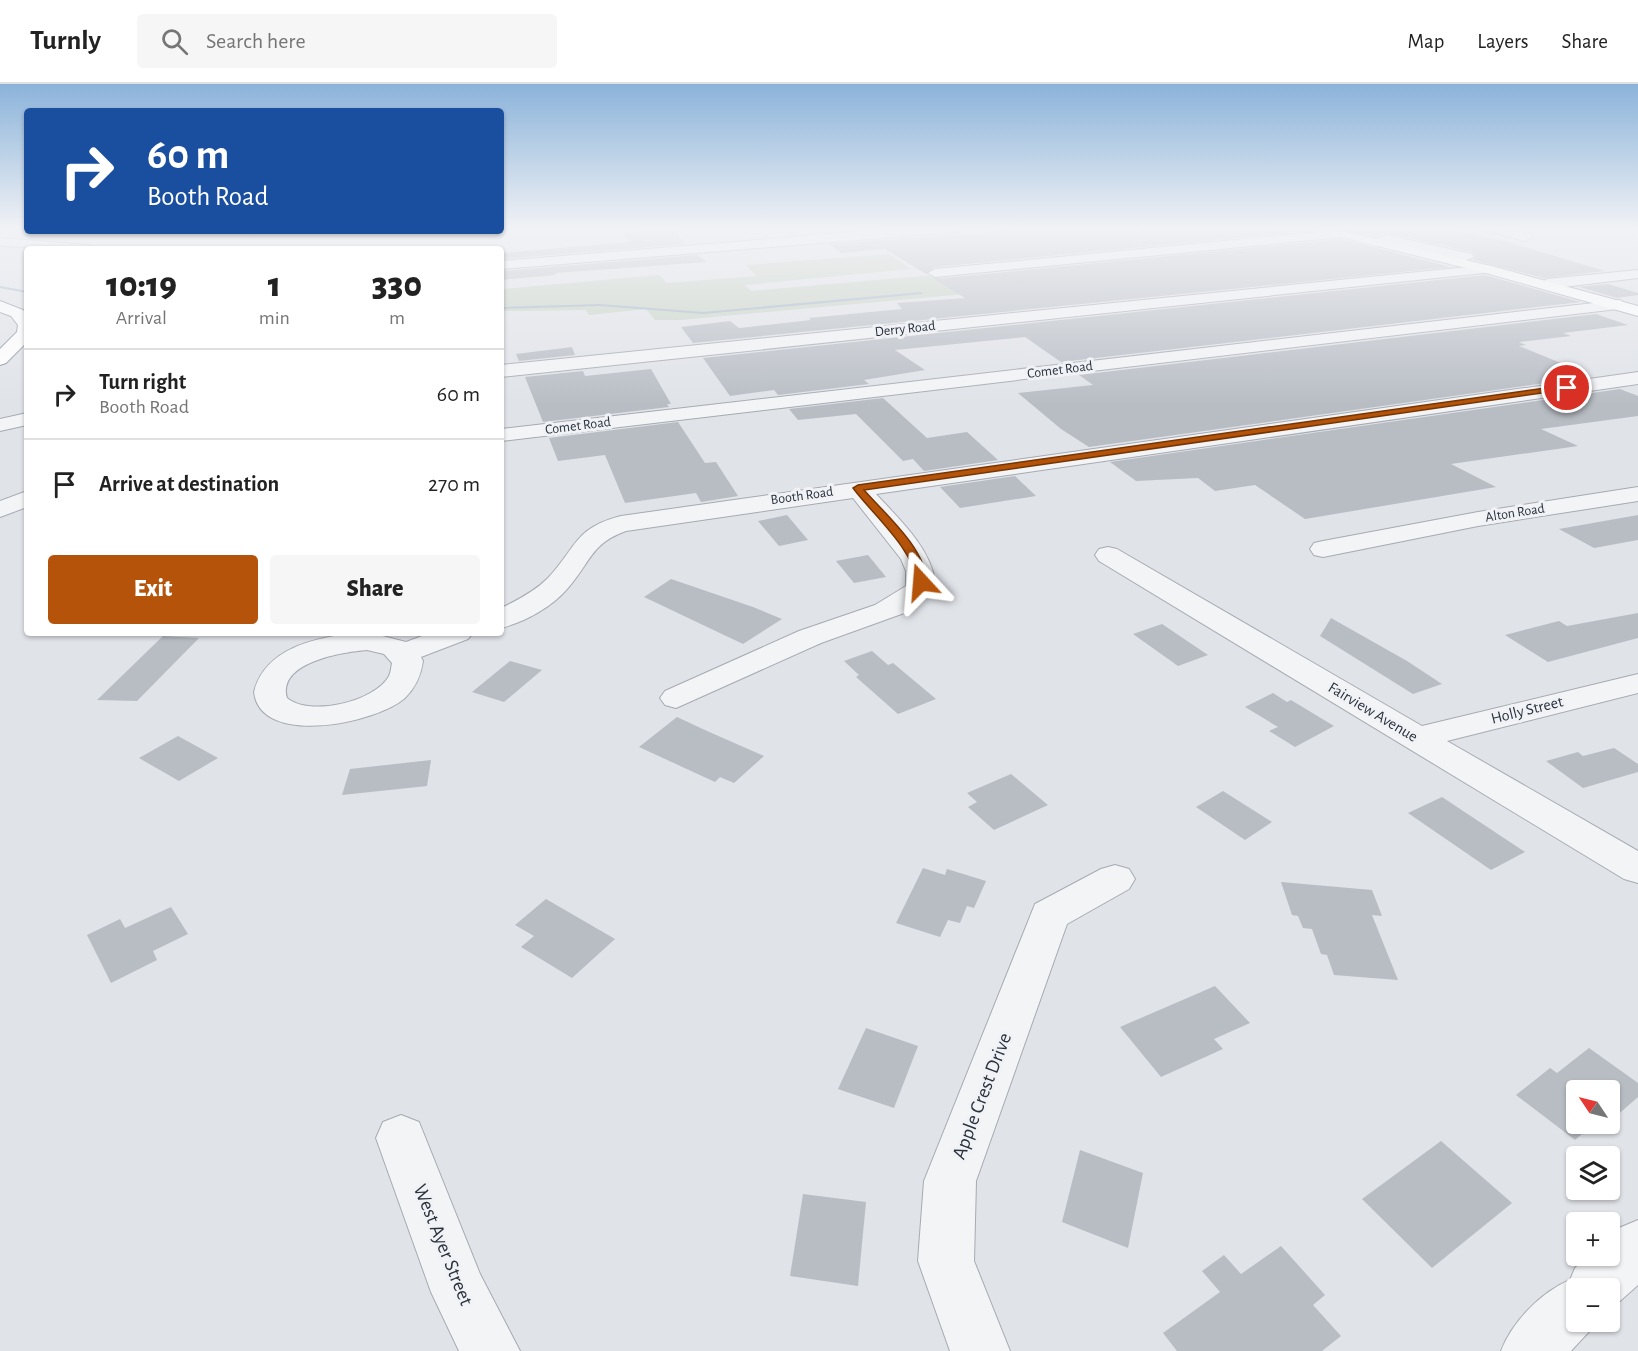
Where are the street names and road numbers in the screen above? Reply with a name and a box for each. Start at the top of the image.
street label: Derry Road [874,319,936,339]
street label: Comet Road [1026,359,1094,381]
street label: Comet Road [544,415,612,437]
street label: Booth Road [770,485,834,507]
street label: Alton Road [1484,501,1546,525]
street label: Fairview Avenue [1326,679,1420,745]
street label: Holly Street [1489,693,1565,728]
street label: Apple Crest Drive [949,1030,1015,1162]
street label: West Ayer Street [410,1182,477,1309]

